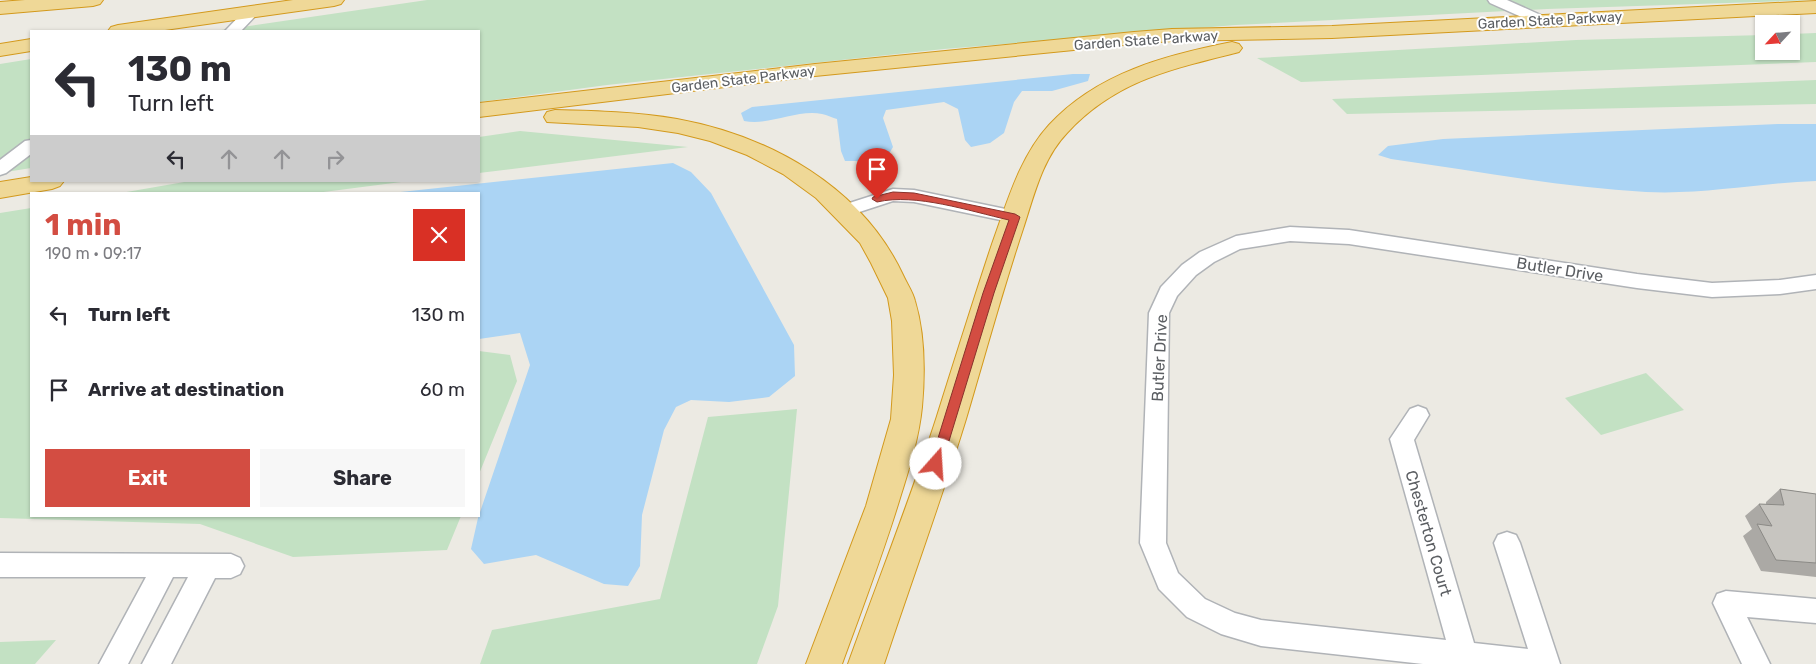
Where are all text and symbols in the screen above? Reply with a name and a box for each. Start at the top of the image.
street label: Garden State Parkway [1477,8,1623,33]
north arrow [1755,15,1800,60]
map controls [1755,15,1800,60]
street label: Garden State Parkway [1073,27,1219,54]
text: 130 m [128,48,232,90]
icon: left [45,50,110,115]
street label: Garden State Parkway [670,62,816,97]
text: Turn left [128,90,214,117]
icon: left [162,145,190,173]
icon: ahead [215,145,243,173]
icon: ahead [268,145,296,173]
icon: right [321,145,349,173]
pin [856,148,898,199]
icon: arrive [863,155,891,183]
text: 1 min [45,207,122,243]
button: close [413,209,465,261]
text: 190 m · 09:17 [45,244,142,263]
street label: Butler Drive [1515,253,1605,286]
icon: left [45,301,73,329]
text: Turn left [88,303,170,326]
text: 130 m [412,303,465,326]
street label: Butler Drive [1148,314,1171,402]
icon: arrive [45,376,73,404]
text: Arrive at destination [88,378,284,401]
text: 60 m [420,378,465,401]
position arrow [909,437,961,489]
button: Exit [45,449,250,507]
button: Share [260,449,465,507]
street label: Chesterton Court [1402,468,1456,598]

